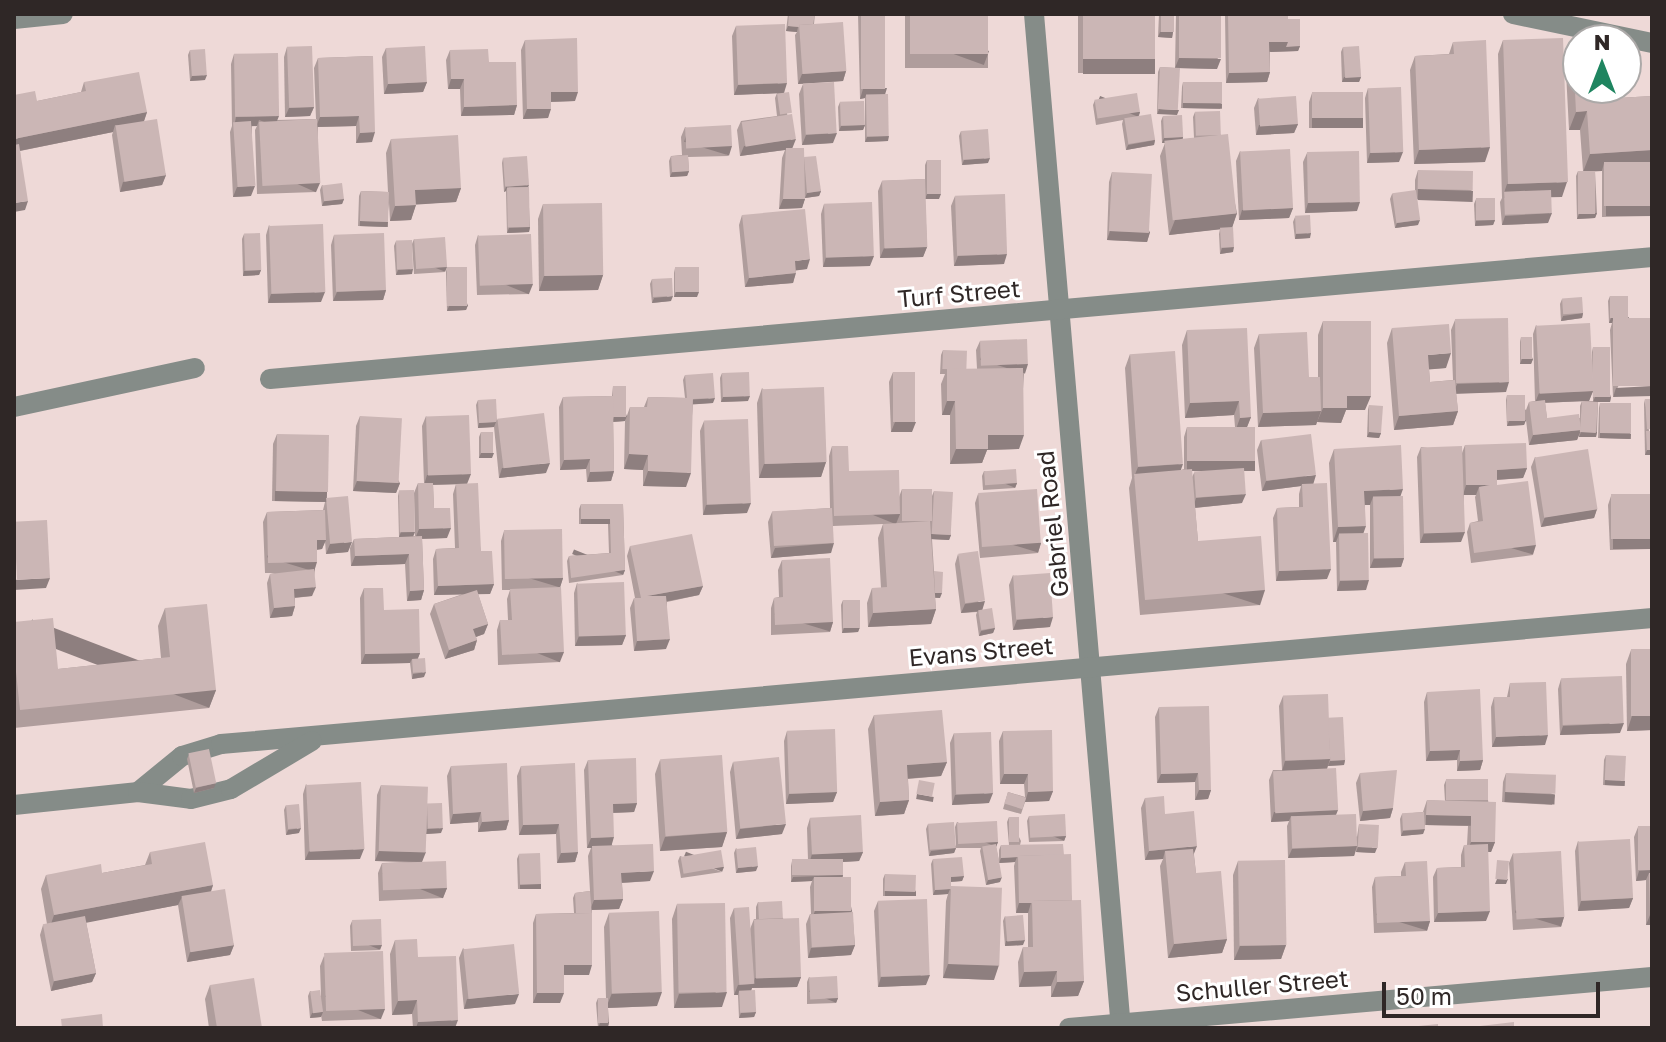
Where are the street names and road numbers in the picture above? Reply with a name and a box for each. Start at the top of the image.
street label: Turf Street [897,273,1021,313]
street label: Gabriel Road [1030,449,1074,599]
street label: Evans Street [907,630,1055,672]
street label: Schuller Street [1174,963,1350,1007]

